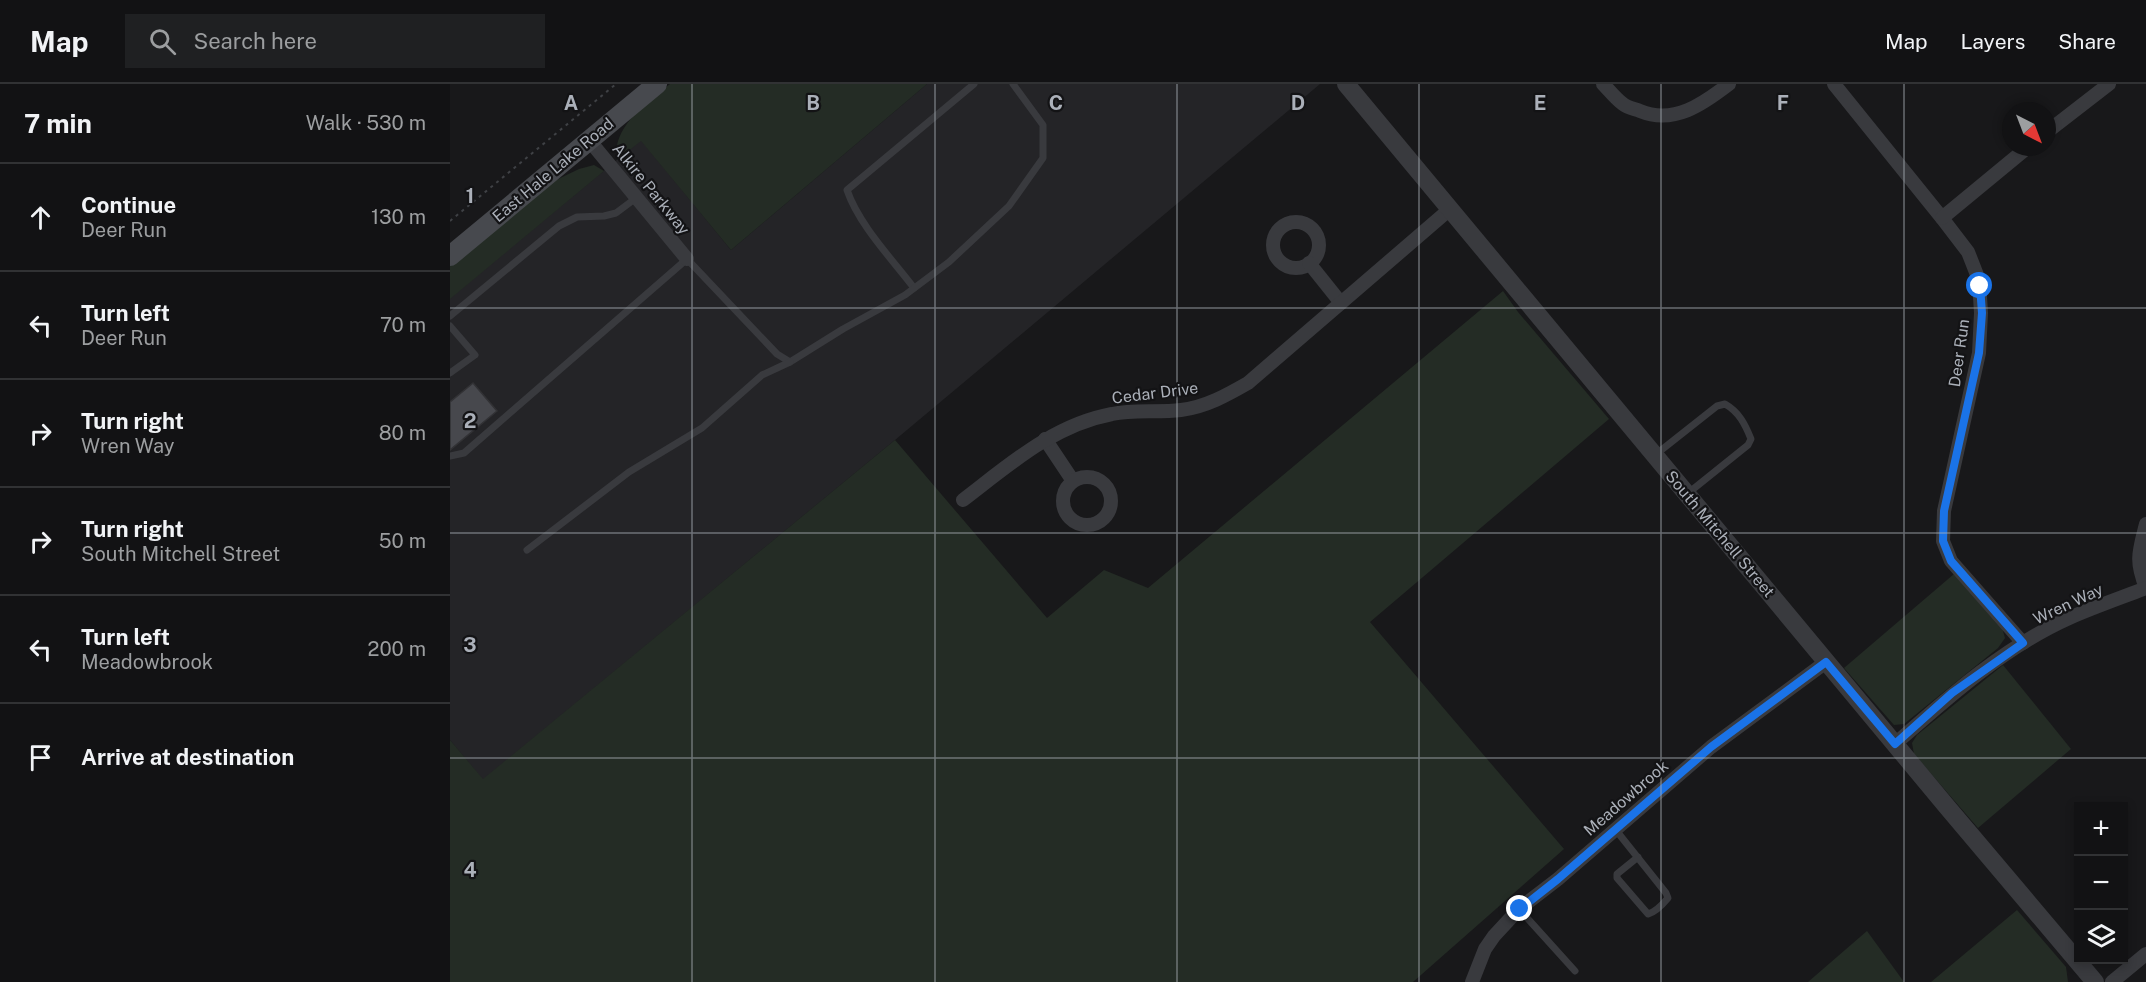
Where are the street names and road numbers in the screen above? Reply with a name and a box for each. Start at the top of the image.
street label: East Hale Lake Road [489,114,617,226]
street label: Alkire Parkway [608,140,694,239]
street label: Deer Run [1945,318,1973,388]
street label: Cedar Drive [1111,378,1199,408]
street label: South Mitchell Street [1661,467,1779,601]
street label: Wren Way [2030,579,2106,628]
street label: Meadowbrook [1580,756,1672,840]

